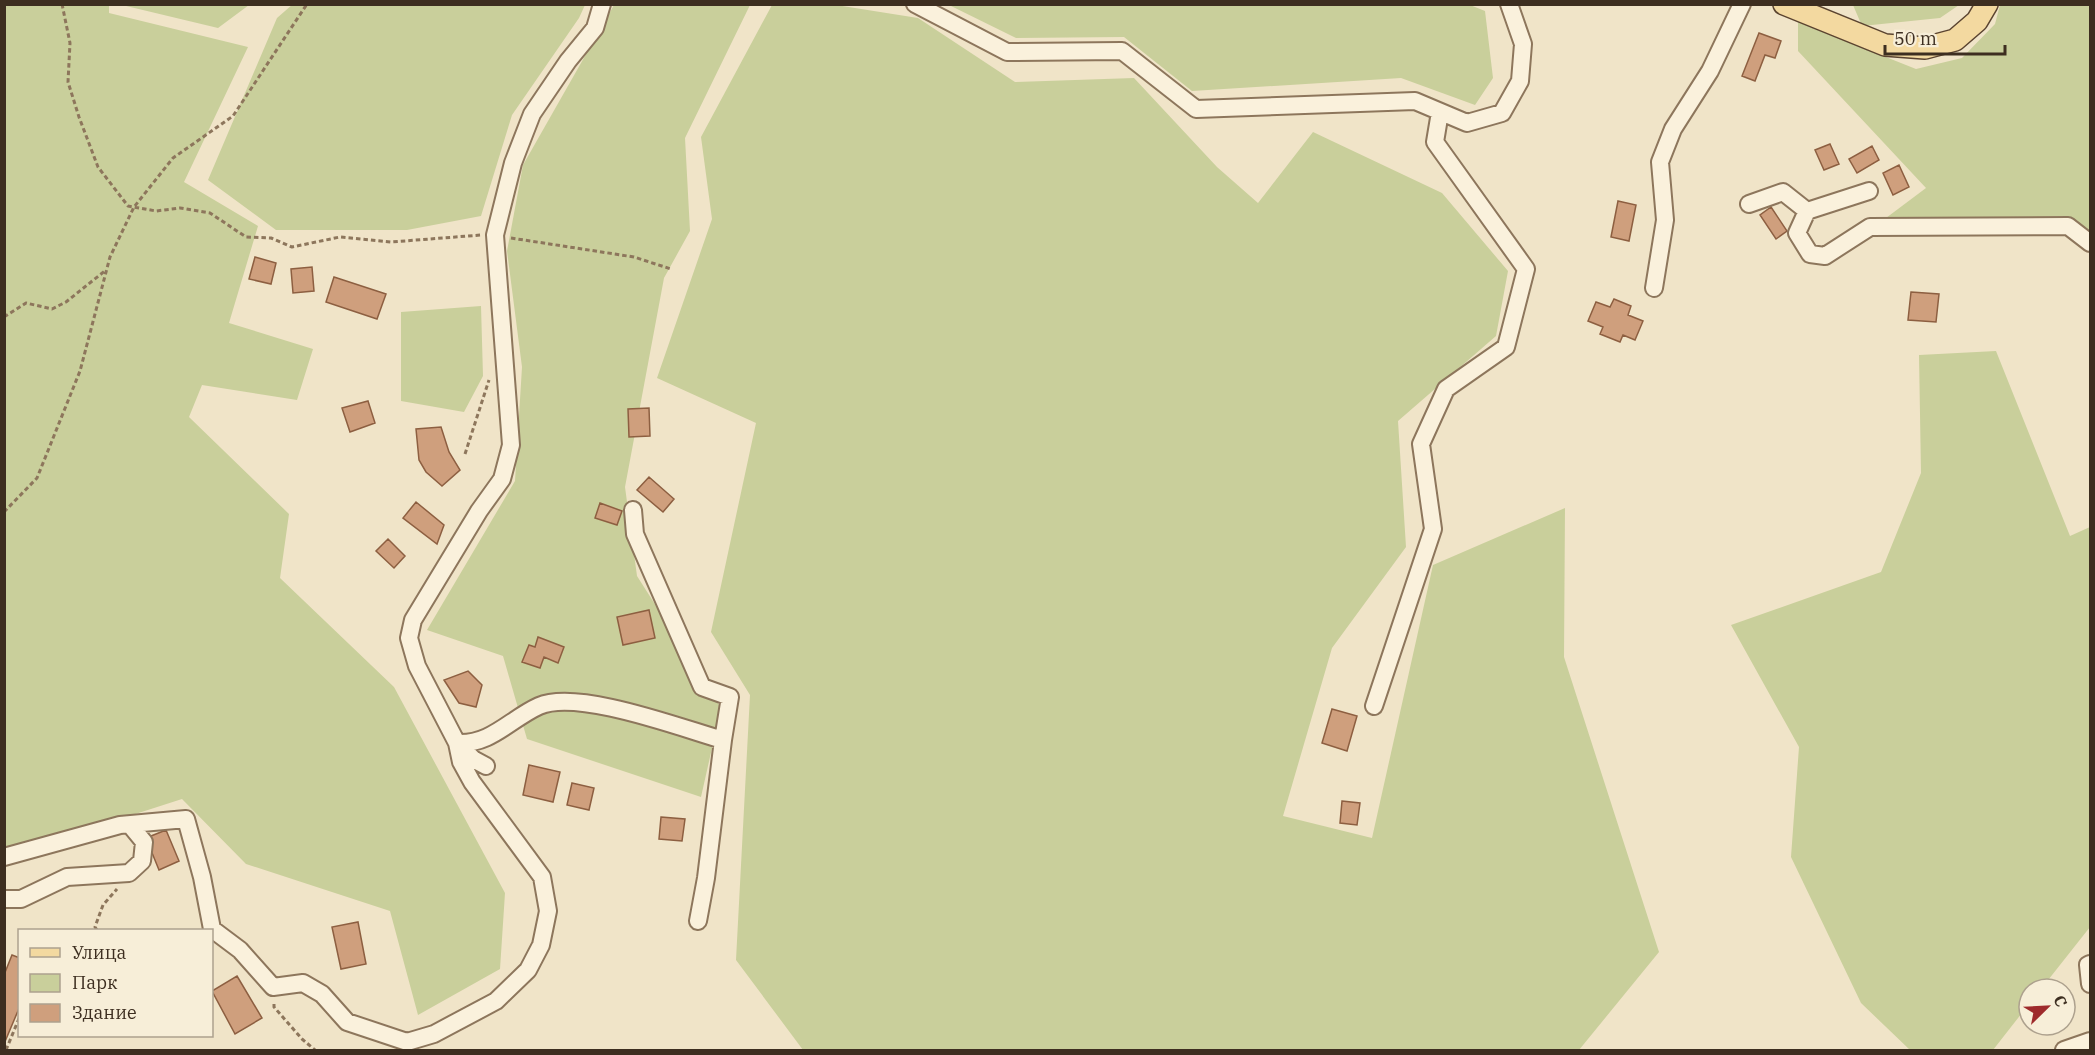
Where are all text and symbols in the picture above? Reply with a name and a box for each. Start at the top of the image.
scale bar [1885,18,2005,56]
text: 50 m [1894,27,1937,50]
legend [18,929,213,1037]
text: Улица [72,941,127,964]
text: Парк [72,971,118,994]
north arrow [2017,977,2077,1037]
text: С [2049,992,2072,1010]
text: Здание [72,1001,137,1024]

